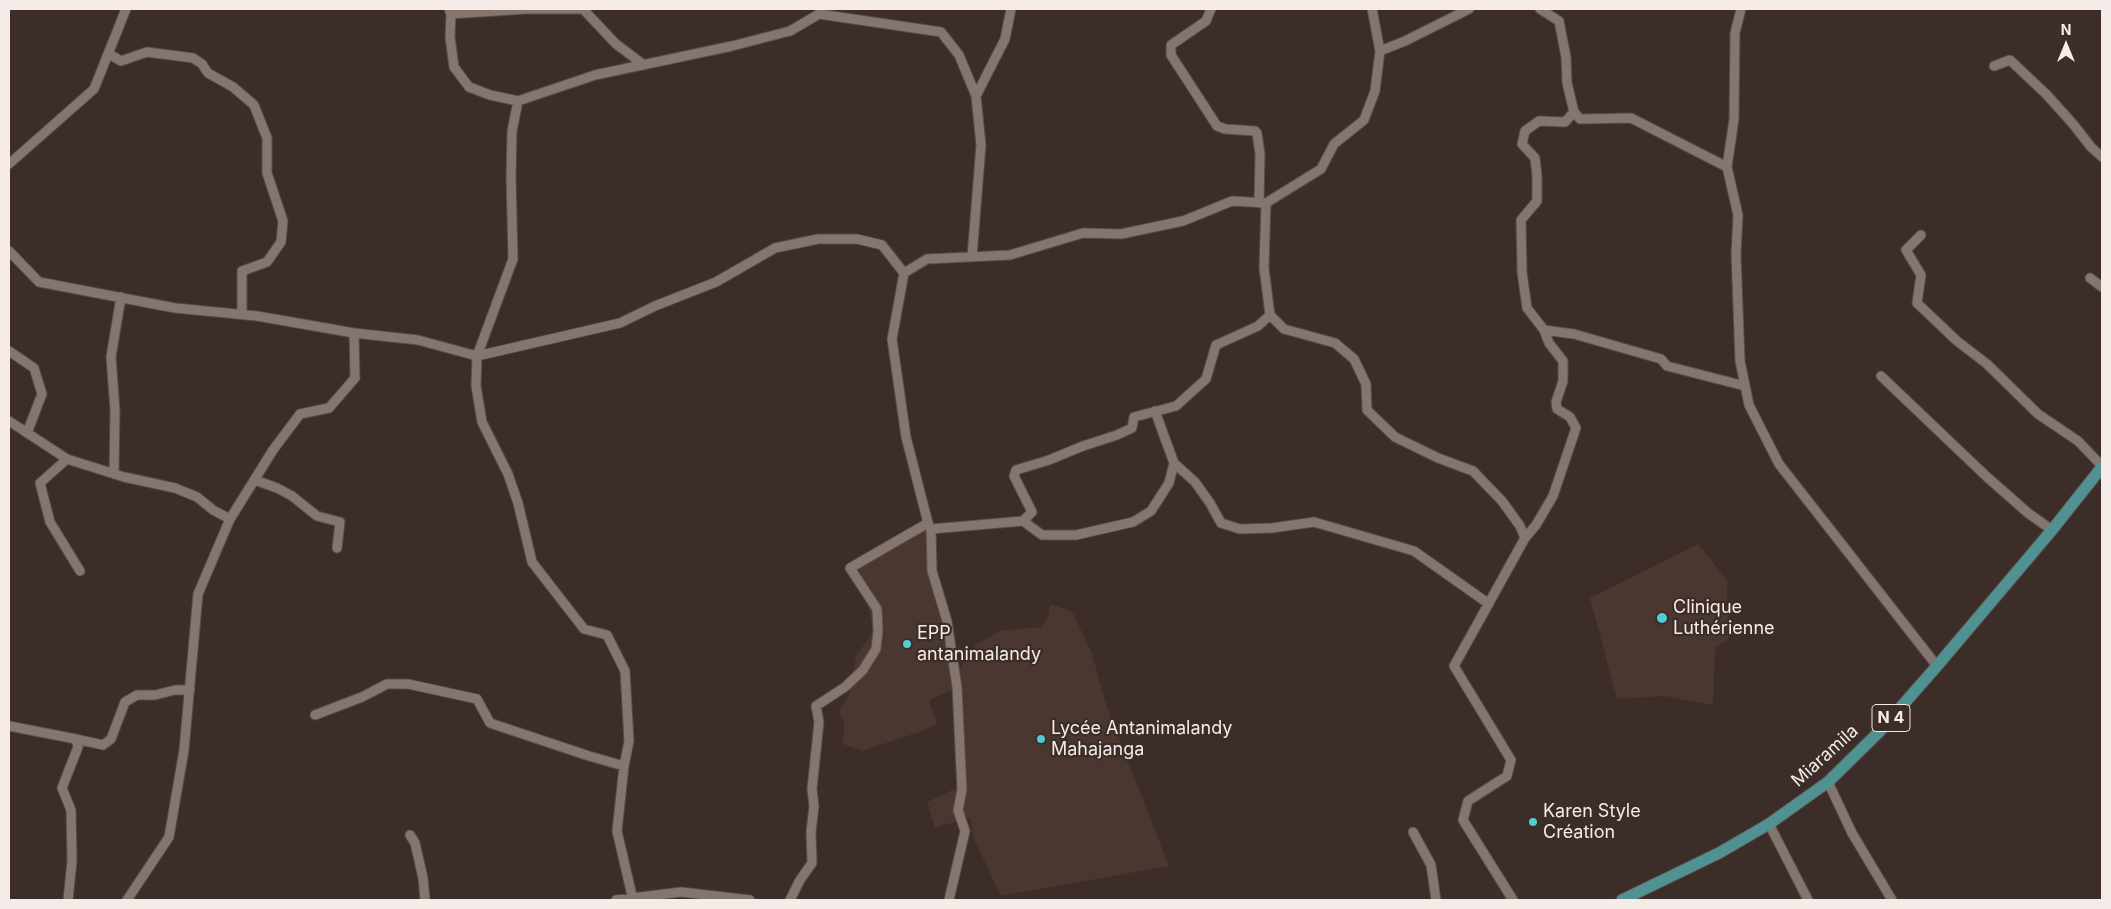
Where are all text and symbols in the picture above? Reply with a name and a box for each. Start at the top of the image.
north arrow [2041,20,2091,70]
text: N [2061,21,2071,38]
place label: Clinique Luthérienne [1673,597,1775,640]
marker: Clinique Luthérienne [1655,611,1669,625]
place label: EPP antanimalandy [917,623,1041,666]
marker: EPP antanimalandy [901,638,913,650]
road number: N 4 [1872,704,1910,731]
place label: Lycée Antanimalandy Mahajanga [1051,718,1232,761]
street label: Miaramila [1787,720,1863,792]
marker: Lycée Antanimalandy Mahajanga [1035,733,1047,745]
place label: Karen Style Création [1543,801,1641,844]
marker: Karen Style Création [1527,816,1539,828]

